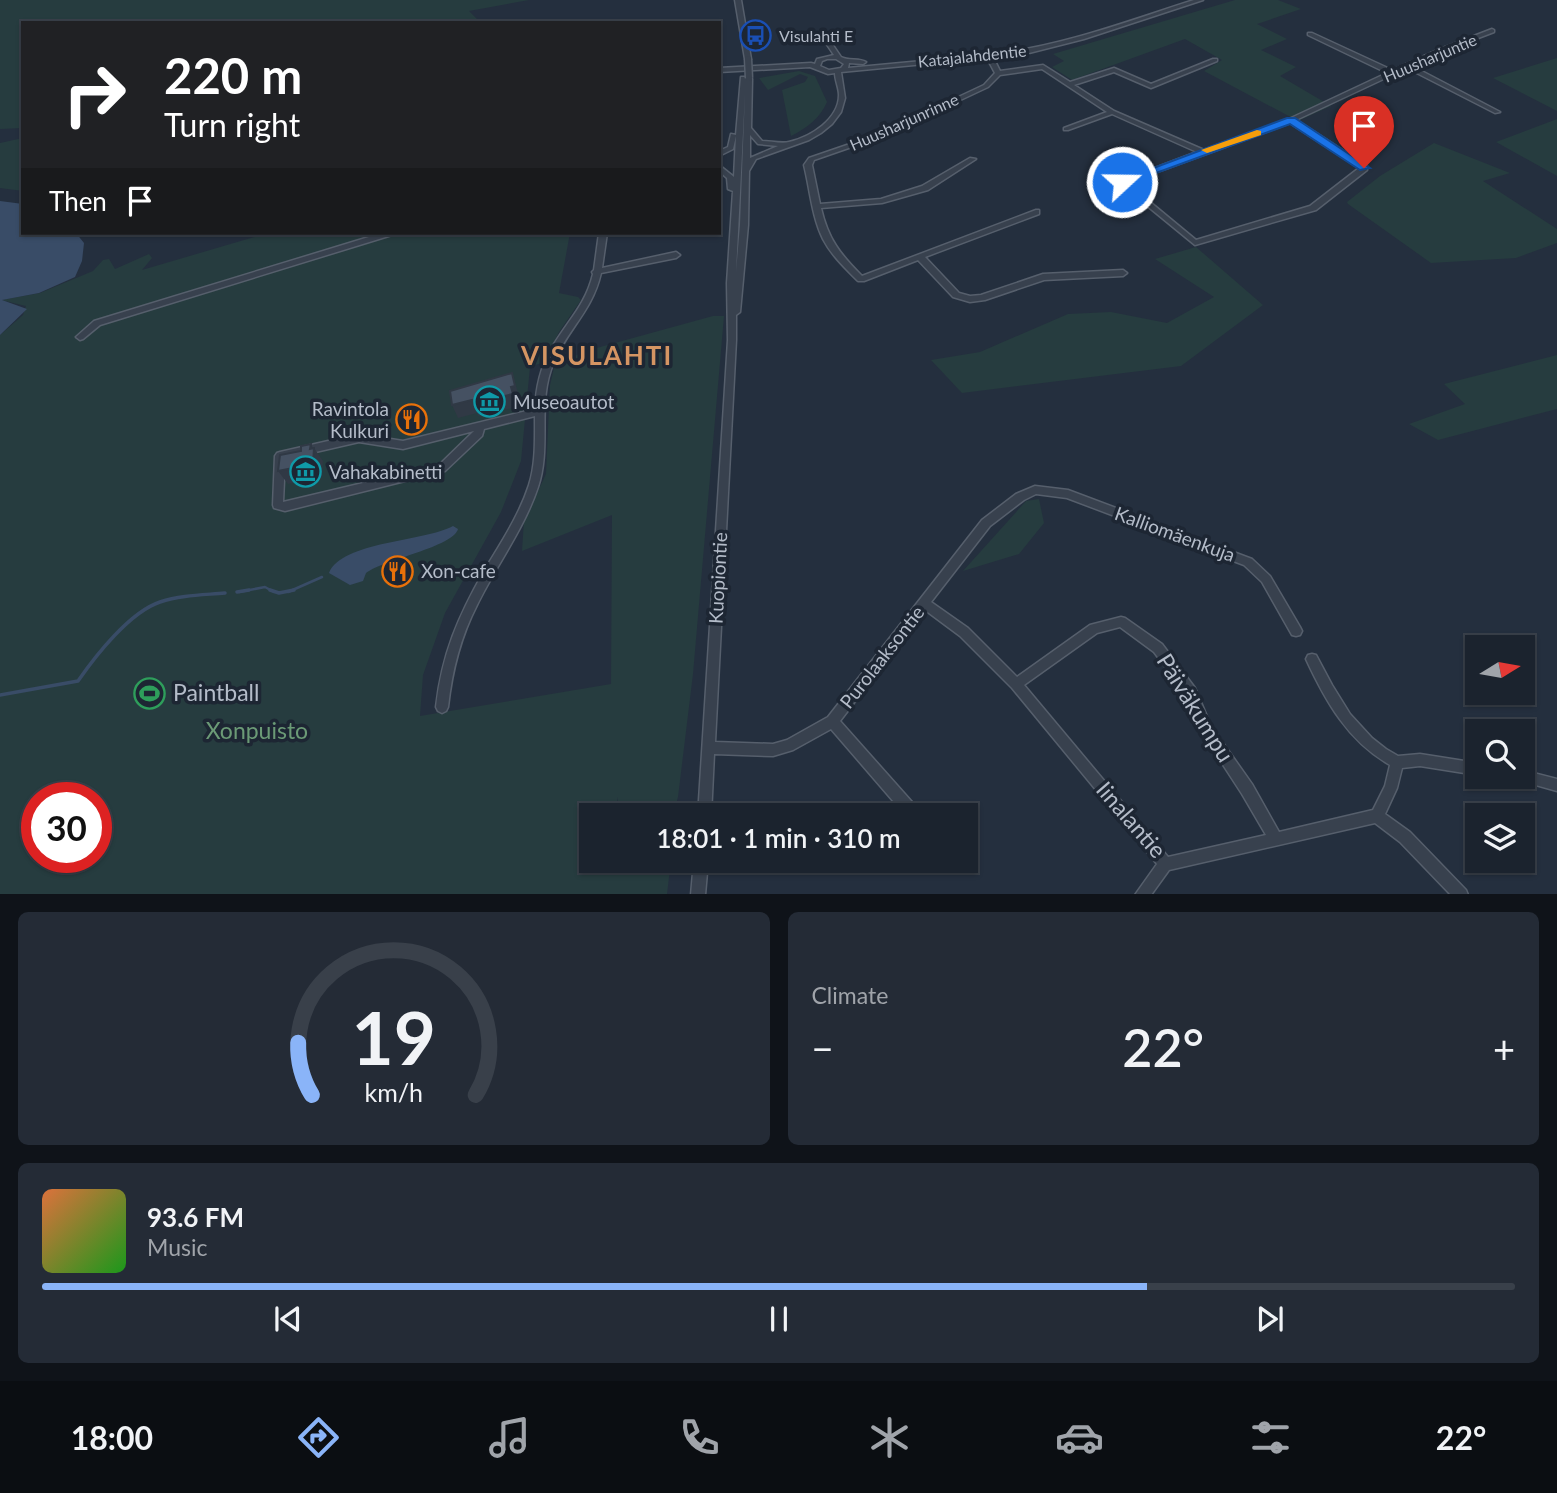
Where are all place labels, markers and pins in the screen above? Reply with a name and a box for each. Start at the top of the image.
bus stop icon: Visulahti E [739,19,773,53]
place label: Visulahti E [779,26,853,45]
pin [1334,96,1394,168]
museum icon: Museoautot [473,385,507,419]
place label: Museoautot [513,390,614,413]
place label: Ravintola Kulkuri [312,397,389,442]
restaurant icon: Ravintola Kulkuri [395,403,429,437]
museum icon: Vahakabinetti [289,455,323,489]
place label: Vahakabinetti [329,460,443,483]
restaurant icon: Xon-cafe [381,554,415,588]
place label: Xon-cafe [421,559,496,582]
sports icon: Paintball [133,676,167,710]
place label: Paintball [173,678,259,706]

